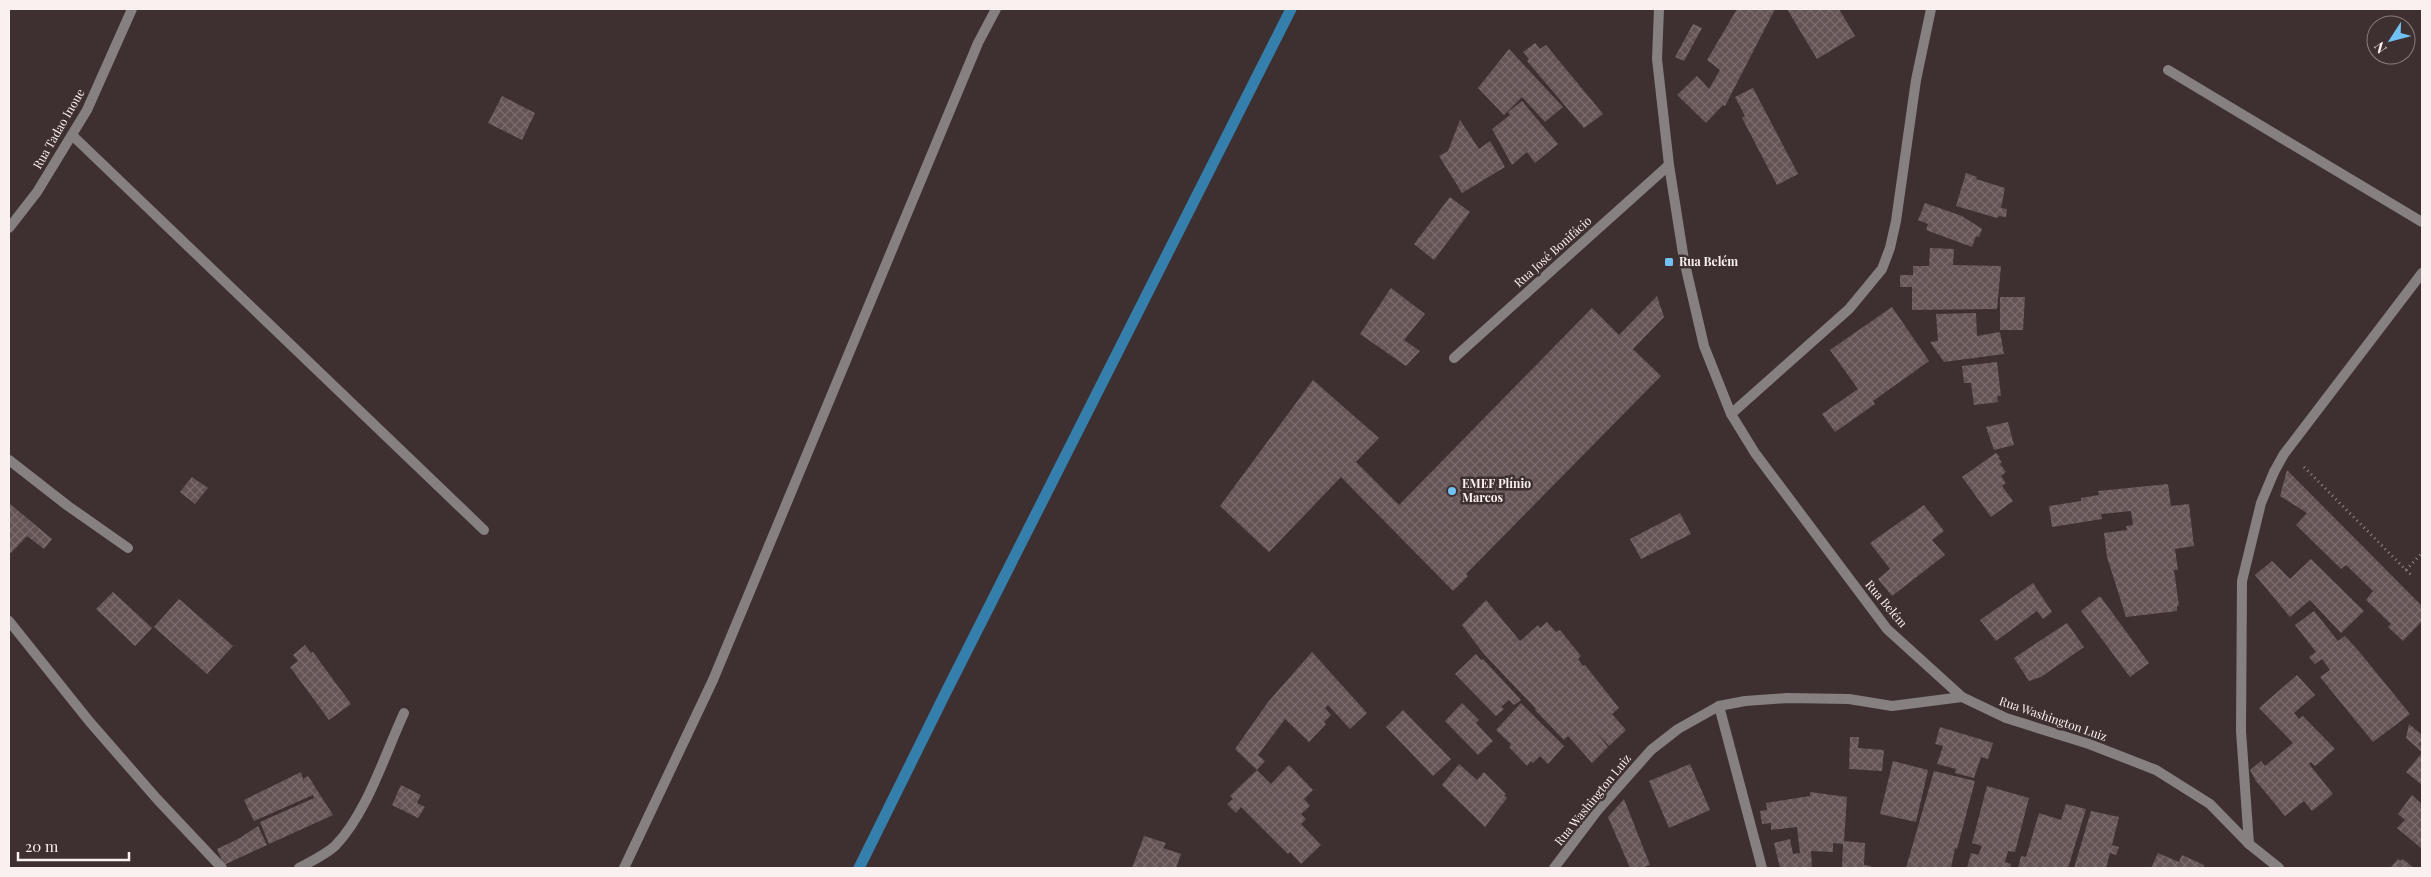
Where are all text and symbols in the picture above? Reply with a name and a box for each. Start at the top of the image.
north arrow [2366,15,2416,65]
text: N [2369,38,2391,58]
street label: Rua Tadao Inoue [29,86,88,171]
street label: Rua José Bonifácio [1510,212,1595,290]
place label: Rua Belém [1679,253,1738,269]
marker: Rua Belém [1663,256,1675,268]
place label: EMEF Plínio Marcos [1462,475,1531,505]
marker: EMEF Plínio Marcos [1446,485,1458,497]
street label: Rua Belém [1862,576,1911,631]
street label: Rua Washington Luiz [1997,692,2110,744]
street label: Rua Washington Luiz [1550,750,1634,848]
scale bar [18,830,129,862]
text: 20 m [25,836,59,856]

